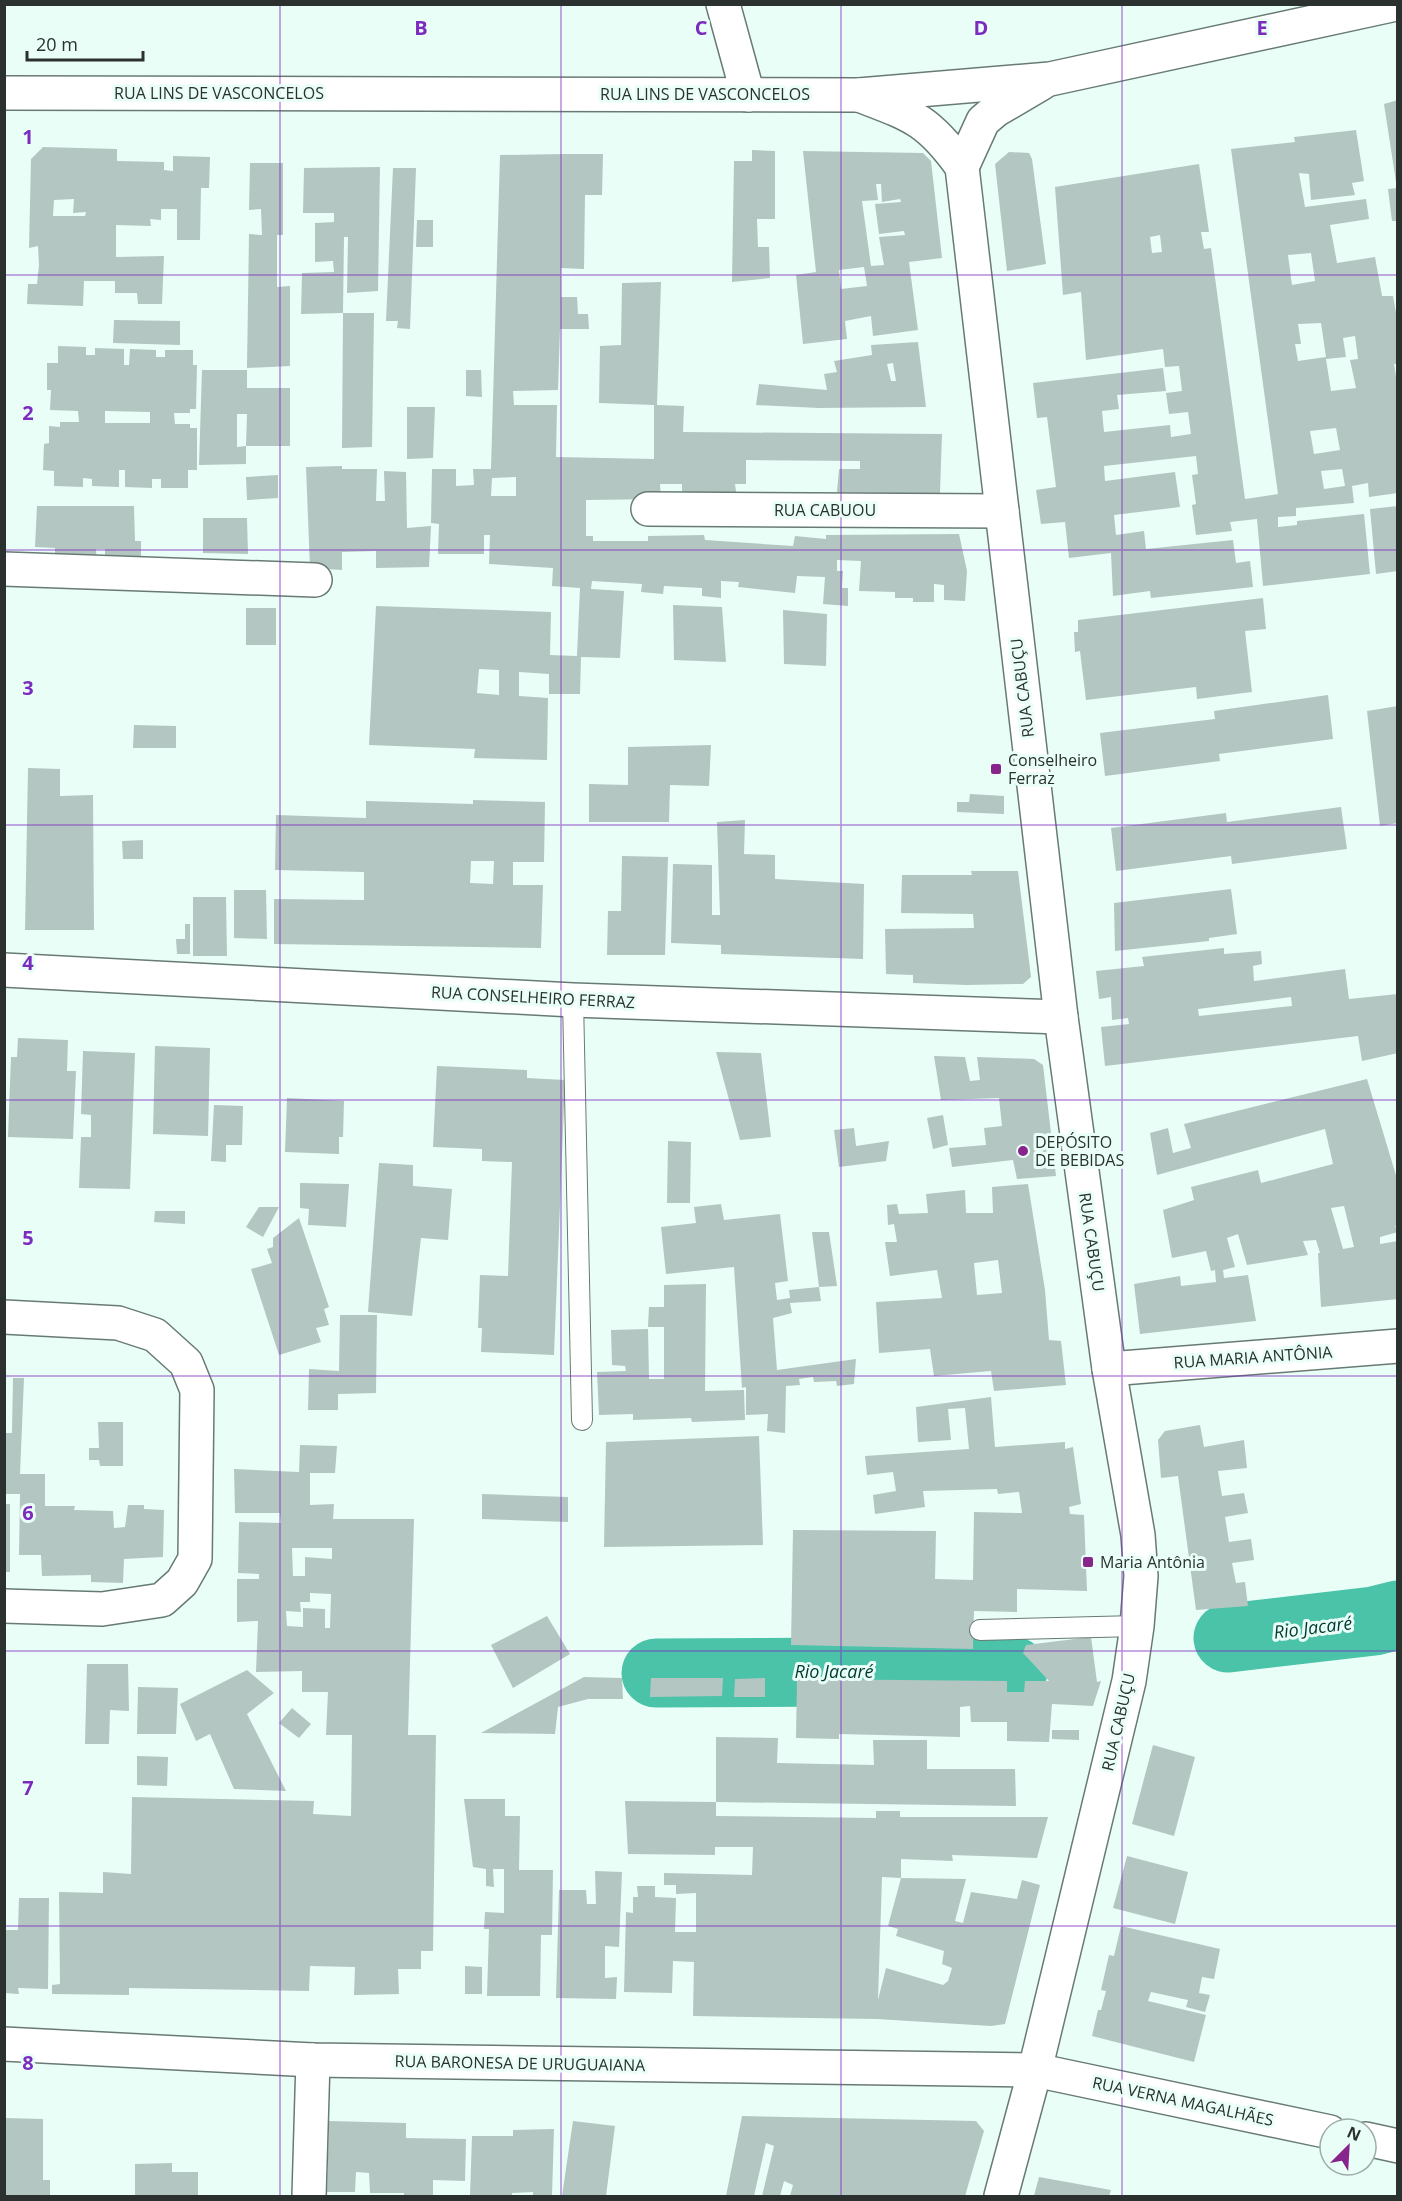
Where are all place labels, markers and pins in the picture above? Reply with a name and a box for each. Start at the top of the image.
place label: Conselheiro Ferraz [1008,749,1097,789]
marker: Conselheiro Ferraz [989,762,1003,776]
place label: DEPÓSITO DE BEBIDAS [1035,1131,1124,1171]
marker: DEPÓSITO DE BEBIDAS [1016,1144,1030,1158]
place label: Maria Antônia [1100,1551,1205,1573]
marker: Maria Antônia [1081,1555,1095,1569]

